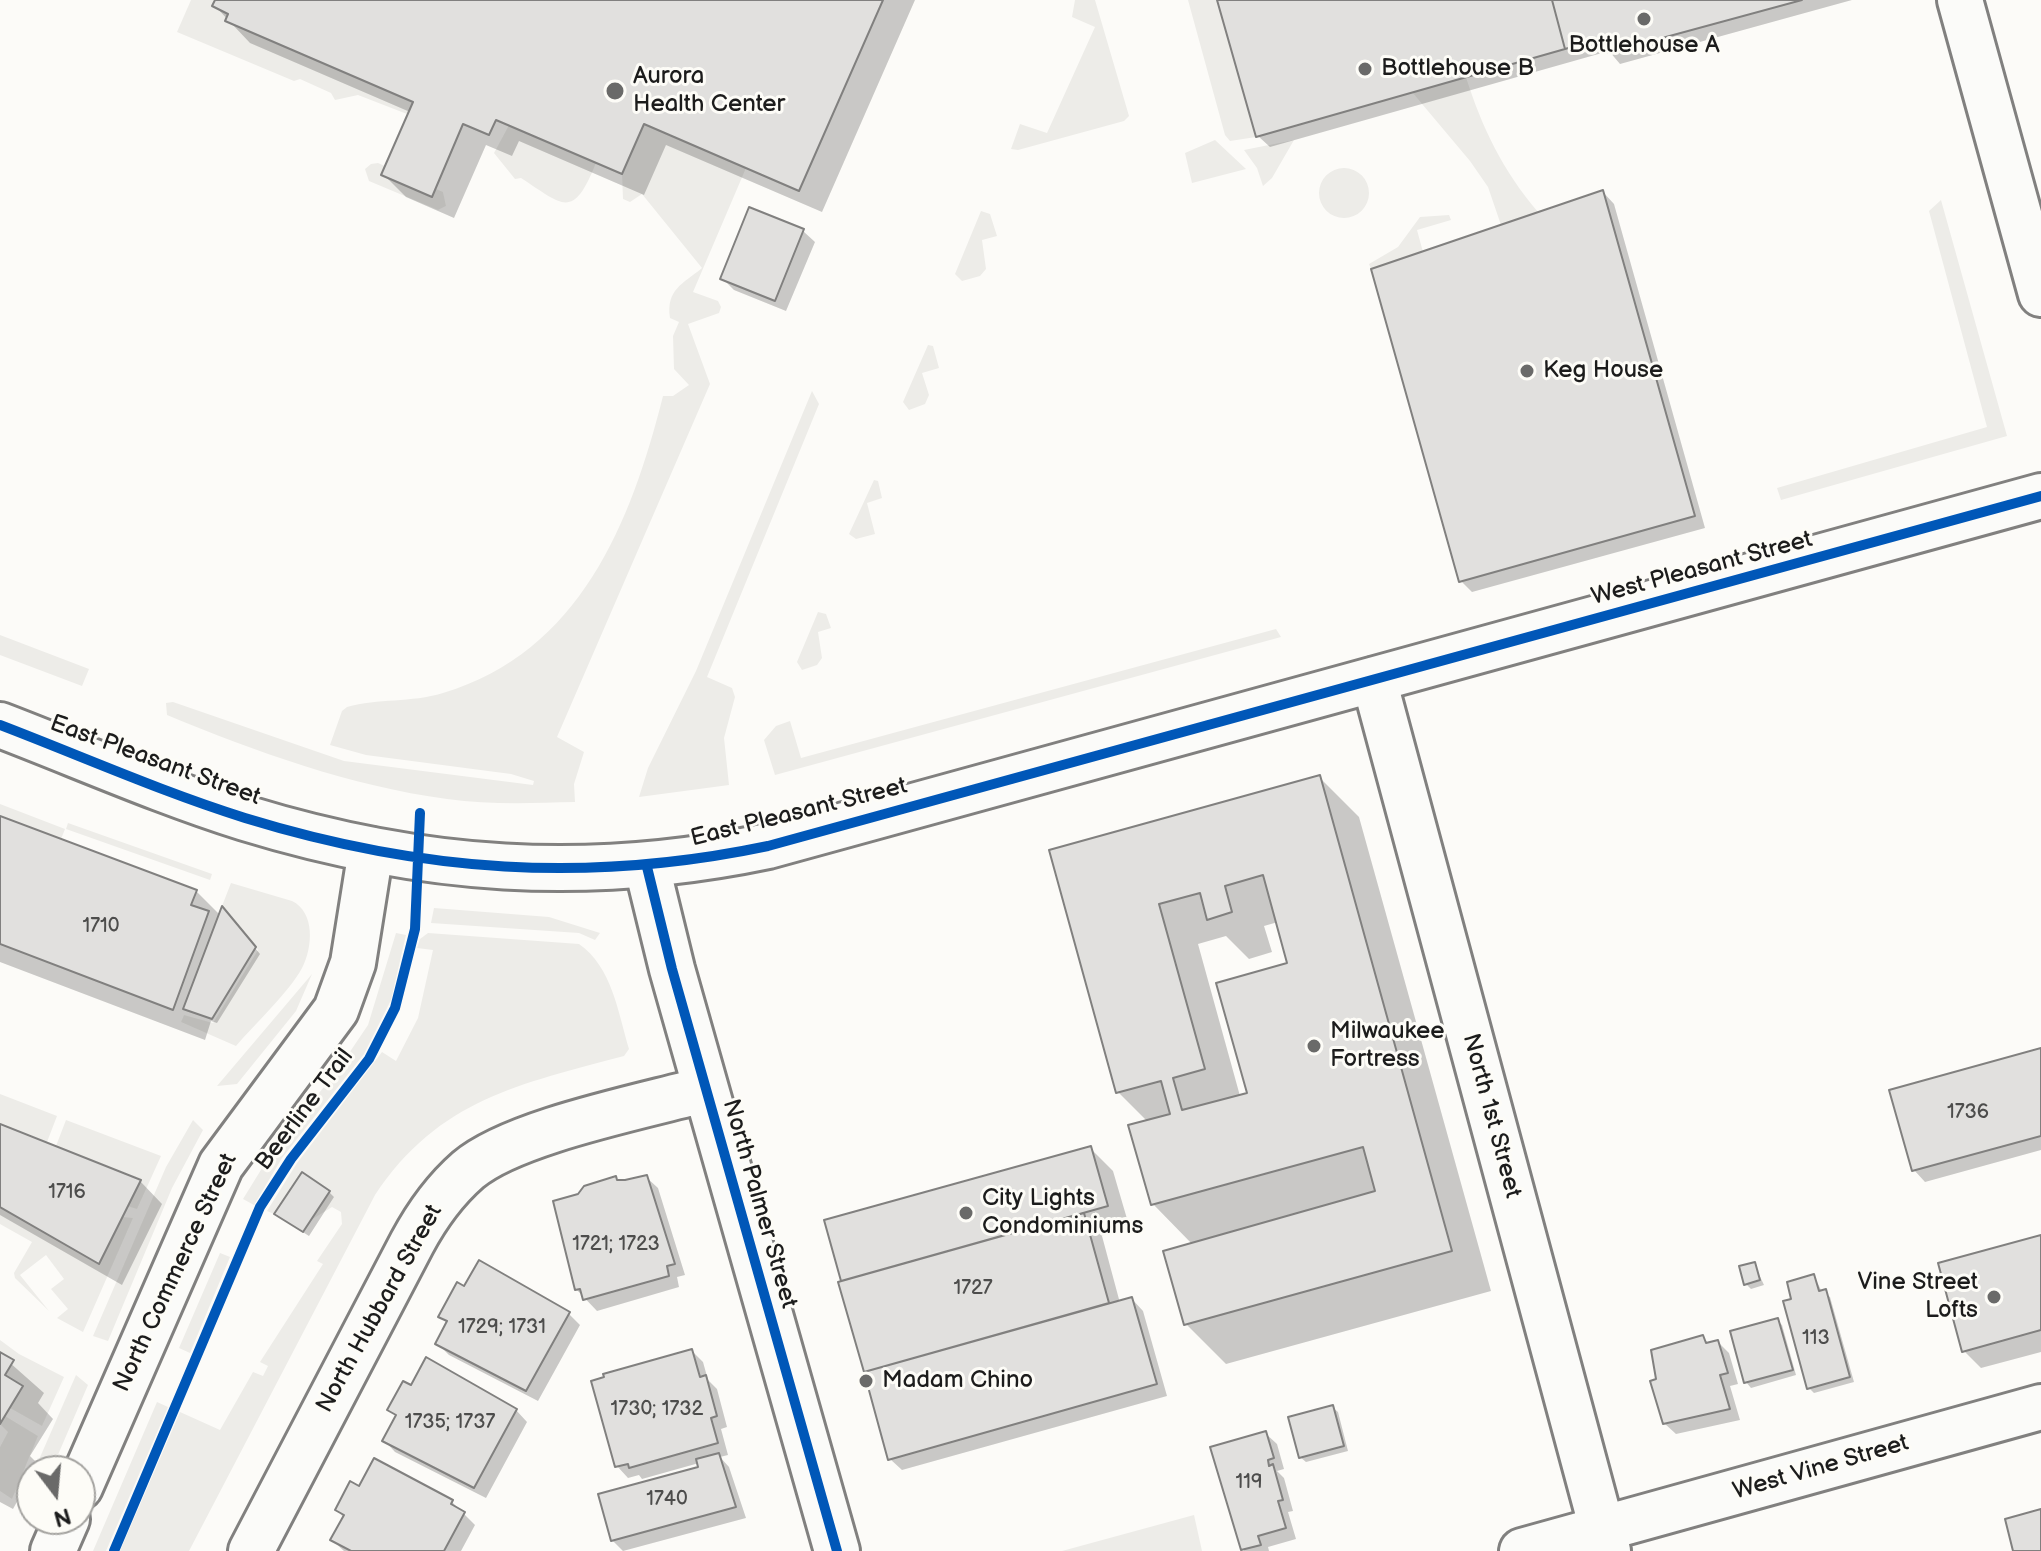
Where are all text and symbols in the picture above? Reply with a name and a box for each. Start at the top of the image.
marker: Bottlehouse A [1635,10,1653,28]
place label: Bottlehouse A [1568,32,1720,60]
place label: Bottlehouse B [1381,55,1534,83]
marker: Bottlehouse B [1356,60,1374,78]
place label: Aurora Health Center [633,63,785,119]
marker: Aurora Health Center [604,80,626,102]
place label: Keg House [1543,357,1663,385]
marker: Keg House [1518,362,1536,380]
street label: West Pleasant Street [1588,526,1816,612]
street label: East Pleasant Street [46,710,264,812]
street label: East Pleasant Street [688,772,910,854]
house number: 1710 [82,915,120,939]
place label: Milwaukee Fortress [1330,1018,1444,1074]
street label: North 1st Street [1455,1031,1527,1201]
marker: Milwaukee Fortress [1305,1037,1323,1055]
street label: Beerline Trail [250,1044,360,1176]
street label: North Palmer Street [715,1096,803,1312]
house number: 1736 [1947,1101,1989,1125]
street label: North Commerce Street [108,1149,244,1397]
house number: 1716 [48,1181,86,1205]
place label: City Lights Condominiums [982,1185,1143,1241]
street label: North Hubbard Street [311,1200,449,1418]
marker: City Lights Condominiums [957,1204,975,1222]
house number: 1721; 1723 [572,1233,660,1257]
place label: Vine Street Lofts [1857,1269,1978,1325]
house number: 1727 [953,1277,993,1301]
marker: Vine Street Lofts [1985,1288,2003,1306]
house number: 1729; 1731 [458,1316,546,1340]
house number: 113 [1802,1327,1830,1351]
place label: Madam Chino [882,1367,1033,1395]
marker: Madam Chino [857,1372,875,1390]
house number: 1730; 1732 [611,1398,703,1422]
house number: 1735; 1737 [405,1411,495,1435]
street label: West Vine Street [1730,1429,1912,1507]
north arrow [16,1455,96,1535]
house number: 119 [1235,1471,1263,1495]
house number: 1740 [646,1488,688,1512]
text: N [51,1501,74,1532]

